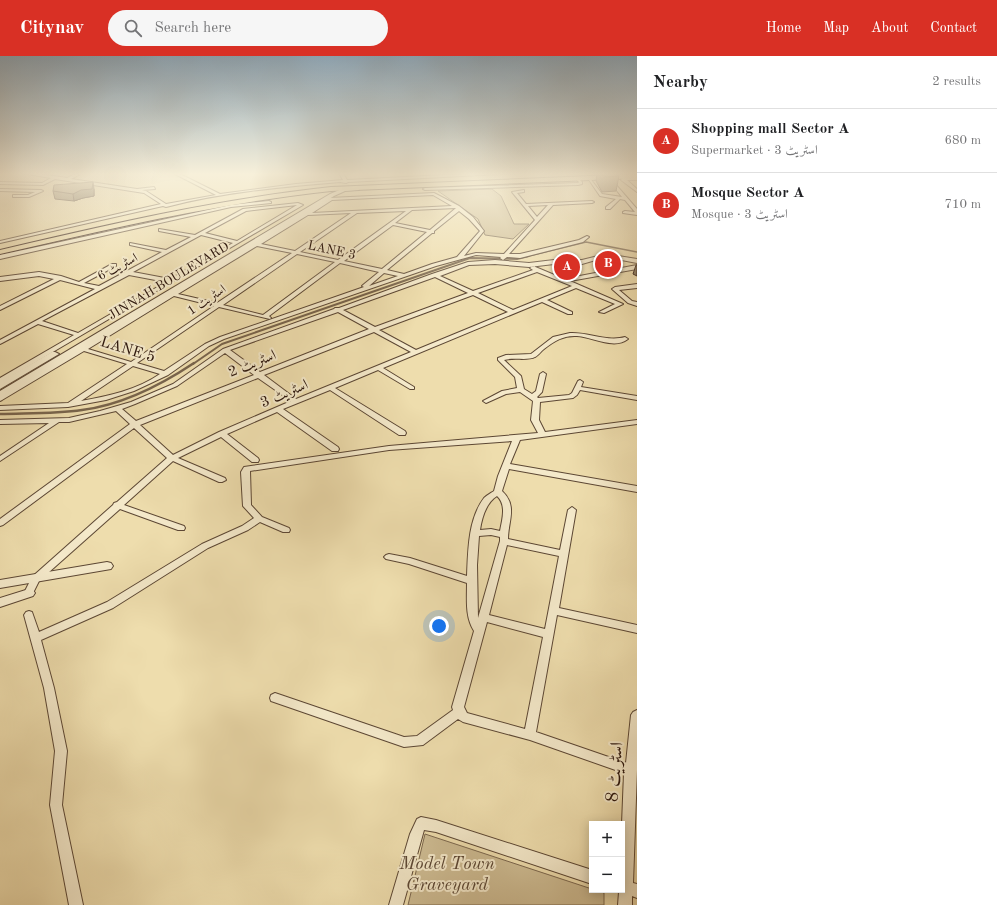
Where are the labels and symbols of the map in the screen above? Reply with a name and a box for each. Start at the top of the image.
street label: LANE 3 [306,239,357,262]
street label: JINNAH BOULEVARD [106,240,232,323]
pin: B [595,249,621,279]
street label: اسٹریٹ 6 [95,251,141,284]
pin: A [554,252,580,282]
street label: اسٹریٹ 1 [185,283,229,319]
street label: LANE 5 [98,335,157,366]
street label: اسٹریٹ 2 [226,348,279,382]
street label: اسٹریٹ 3 [259,378,311,412]
your location [429,616,449,636]
street label: اسٹریٹ 8 [603,741,629,803]
park label: Model Town Graveyard [398,855,495,894]

